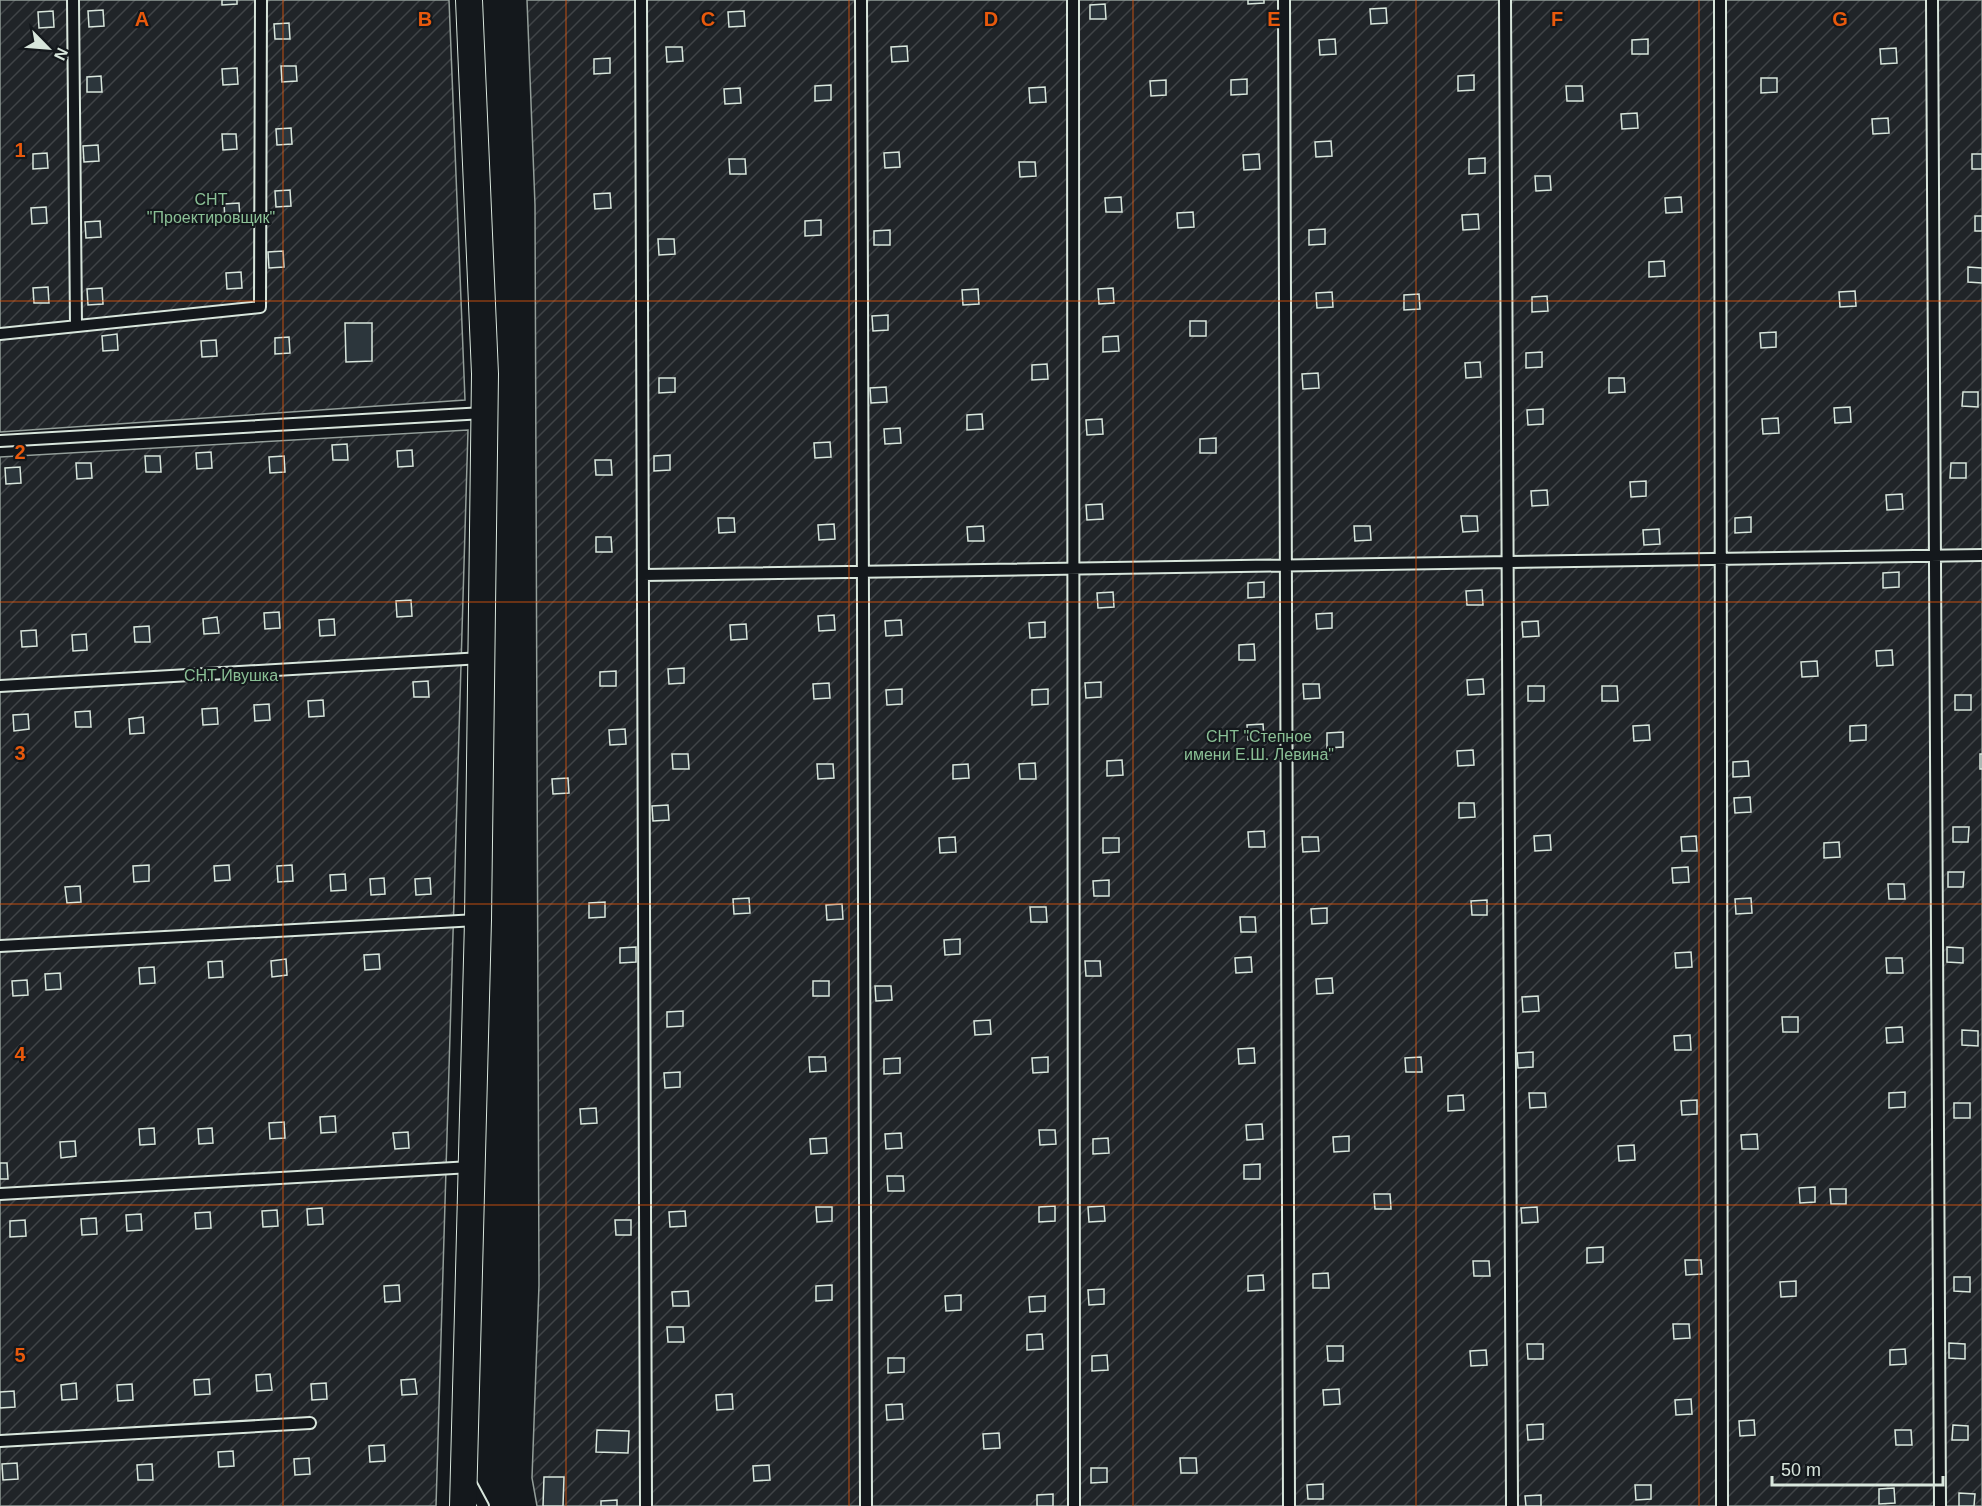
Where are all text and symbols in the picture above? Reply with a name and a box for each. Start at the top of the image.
text: A [135,8,149,30]
text: B [418,8,432,30]
text: C [701,8,715,30]
text: D [984,8,998,30]
text: E [1267,8,1281,30]
text: F [1551,8,1563,30]
text: G [1832,8,1848,30]
north arrow [18,18,78,78]
text: N [51,45,71,63]
text: 1 [14,139,26,161]
park label: СНТ "Проектировщик" [147,191,275,226]
text: 2 [14,441,26,463]
park label: СНТ Ивушка [184,667,278,684]
park label: СНТ "Степное имени Е.Ш. Левина" [1184,728,1334,763]
text: 3 [14,742,26,764]
text: 4 [14,1043,26,1065]
text: 5 [14,1344,26,1366]
scale bar [1772,1449,1943,1487]
text: 50 m [1781,1460,1821,1480]

